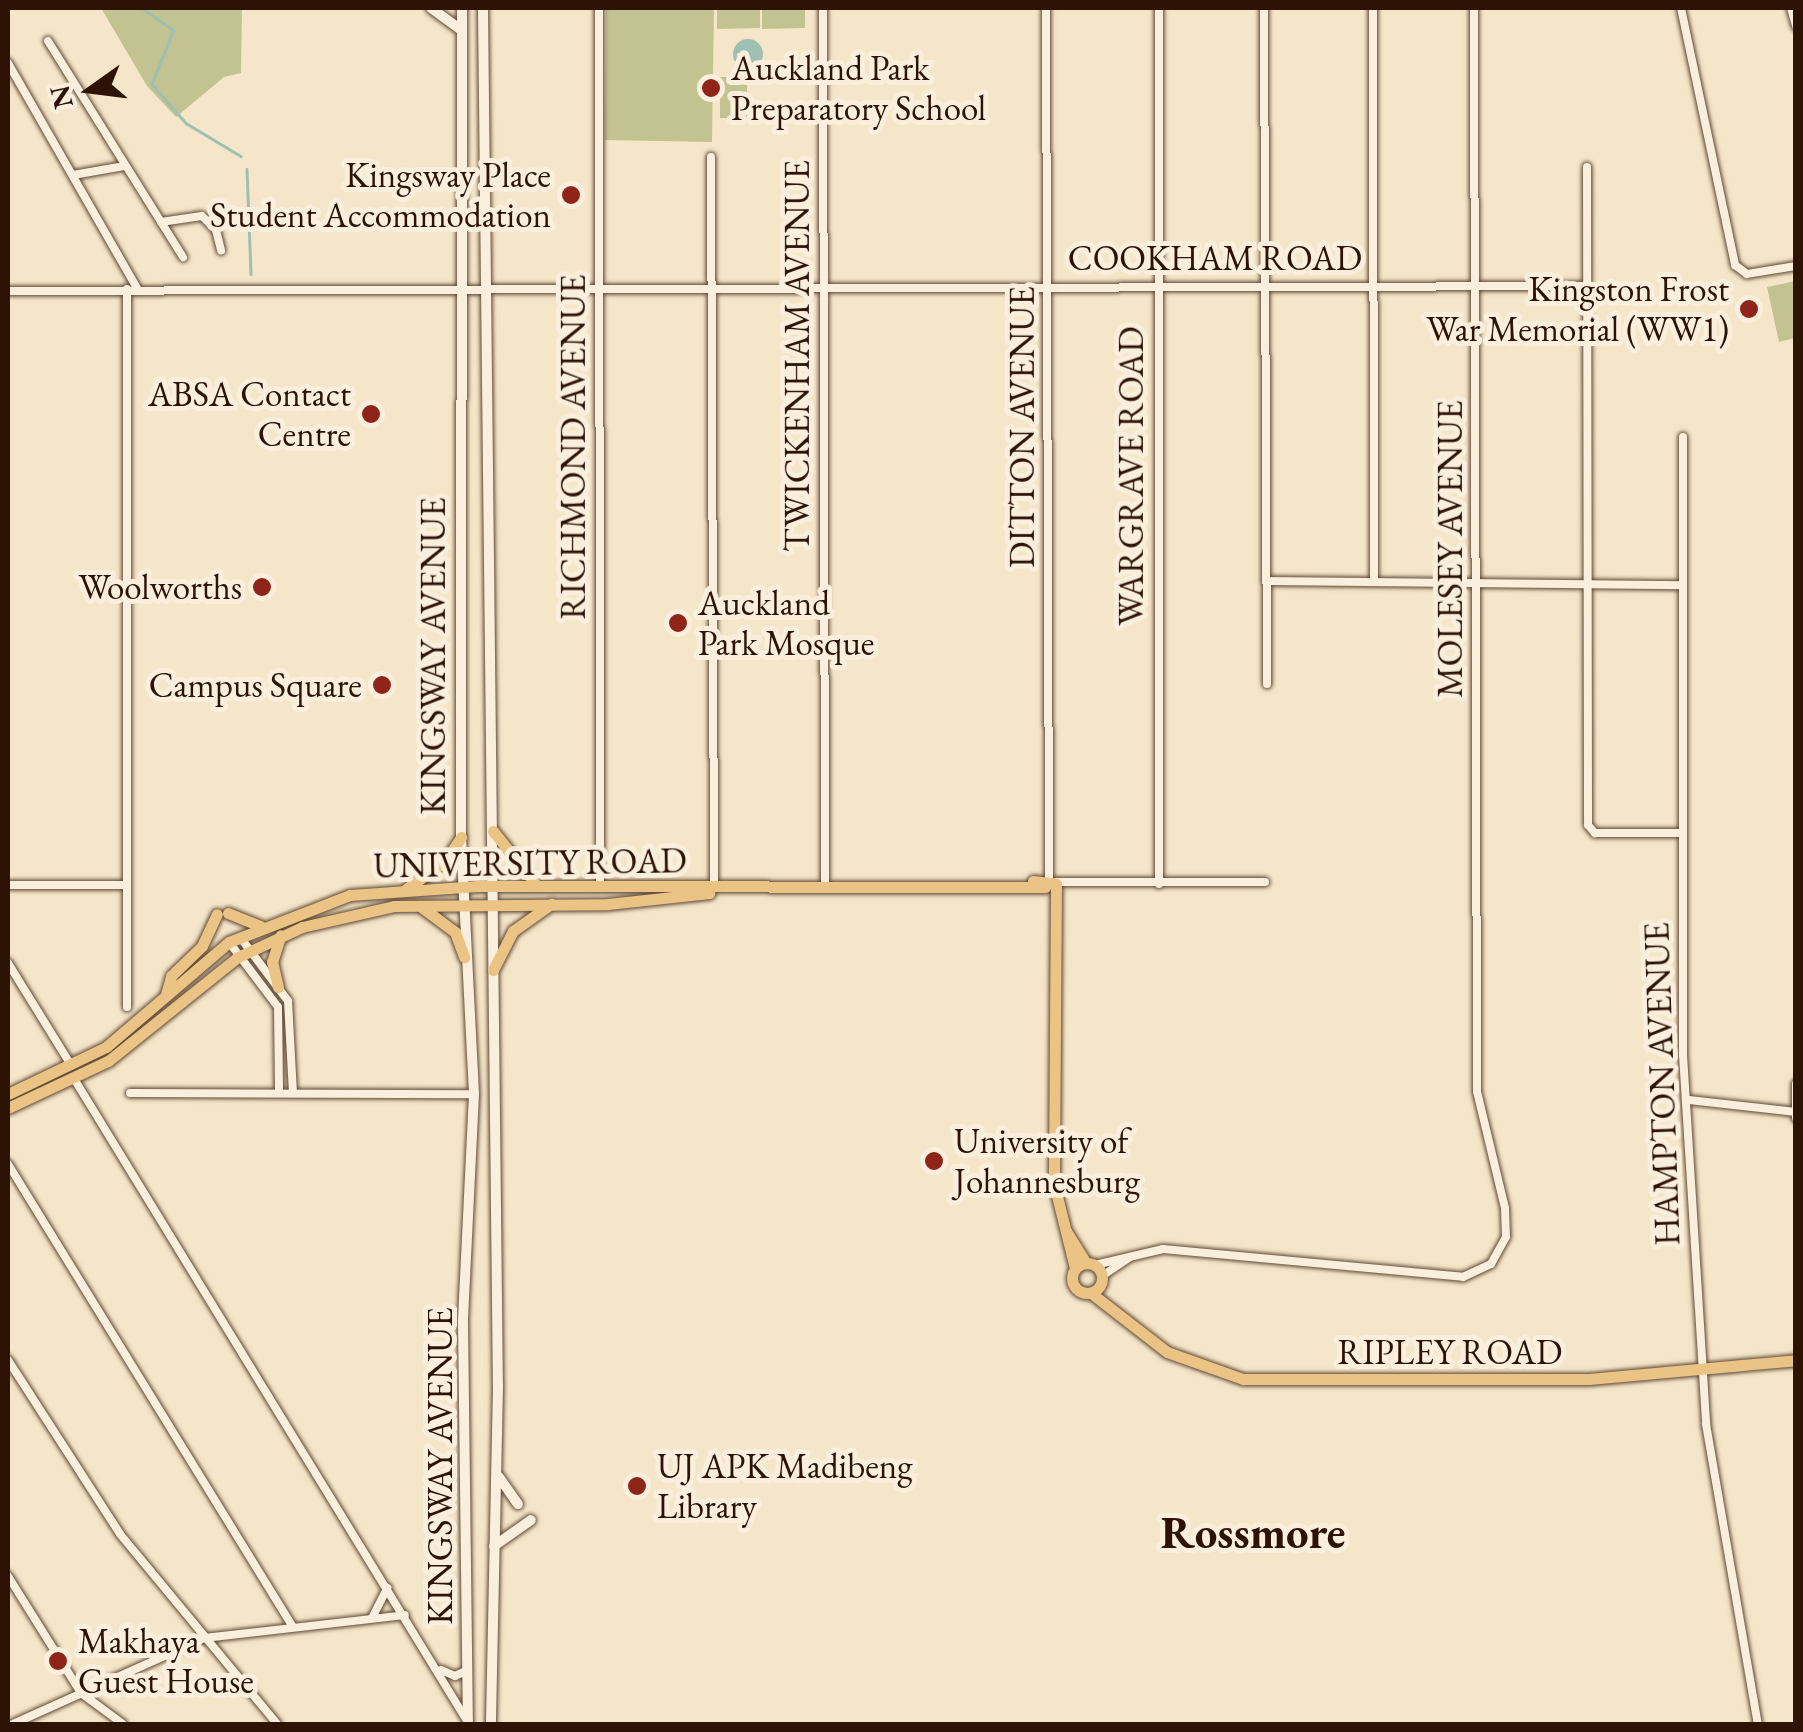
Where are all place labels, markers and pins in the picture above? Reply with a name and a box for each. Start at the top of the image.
place label: Auckland Park Preparatory School [731,47,986,129]
marker: Auckland Park Preparatory School [700,77,722,99]
place label: Kingsway Place Student Accommodation [210,154,551,236]
marker: Kingsway Place Student Accommodation [560,184,582,206]
place label: Kingston Frost War Memorial (WW1) [1426,268,1729,350]
marker: Kingston Frost War Memorial (WW1) [1738,298,1760,320]
place label: ABSA Contact Centre [148,373,351,455]
marker: ABSA Contact Centre [360,403,382,425]
place label: Woolworths [78,566,242,608]
marker: Woolworths [251,576,273,598]
place label: Auckland Park Mosque [698,582,874,664]
marker: Auckland Park Mosque [667,612,689,634]
place label: Campus Square [149,664,362,706]
marker: Campus Square [371,674,393,696]
place label: University of Johannesburg [954,1120,1140,1202]
marker: University of Johannesburg [923,1150,945,1172]
place label: UJ APK Madibeng Library [657,1445,913,1527]
marker: UJ APK Madibeng Library [626,1475,648,1497]
place label: Makhaya Guest House [78,1620,254,1702]
marker: Makhaya Guest House [47,1650,69,1672]

